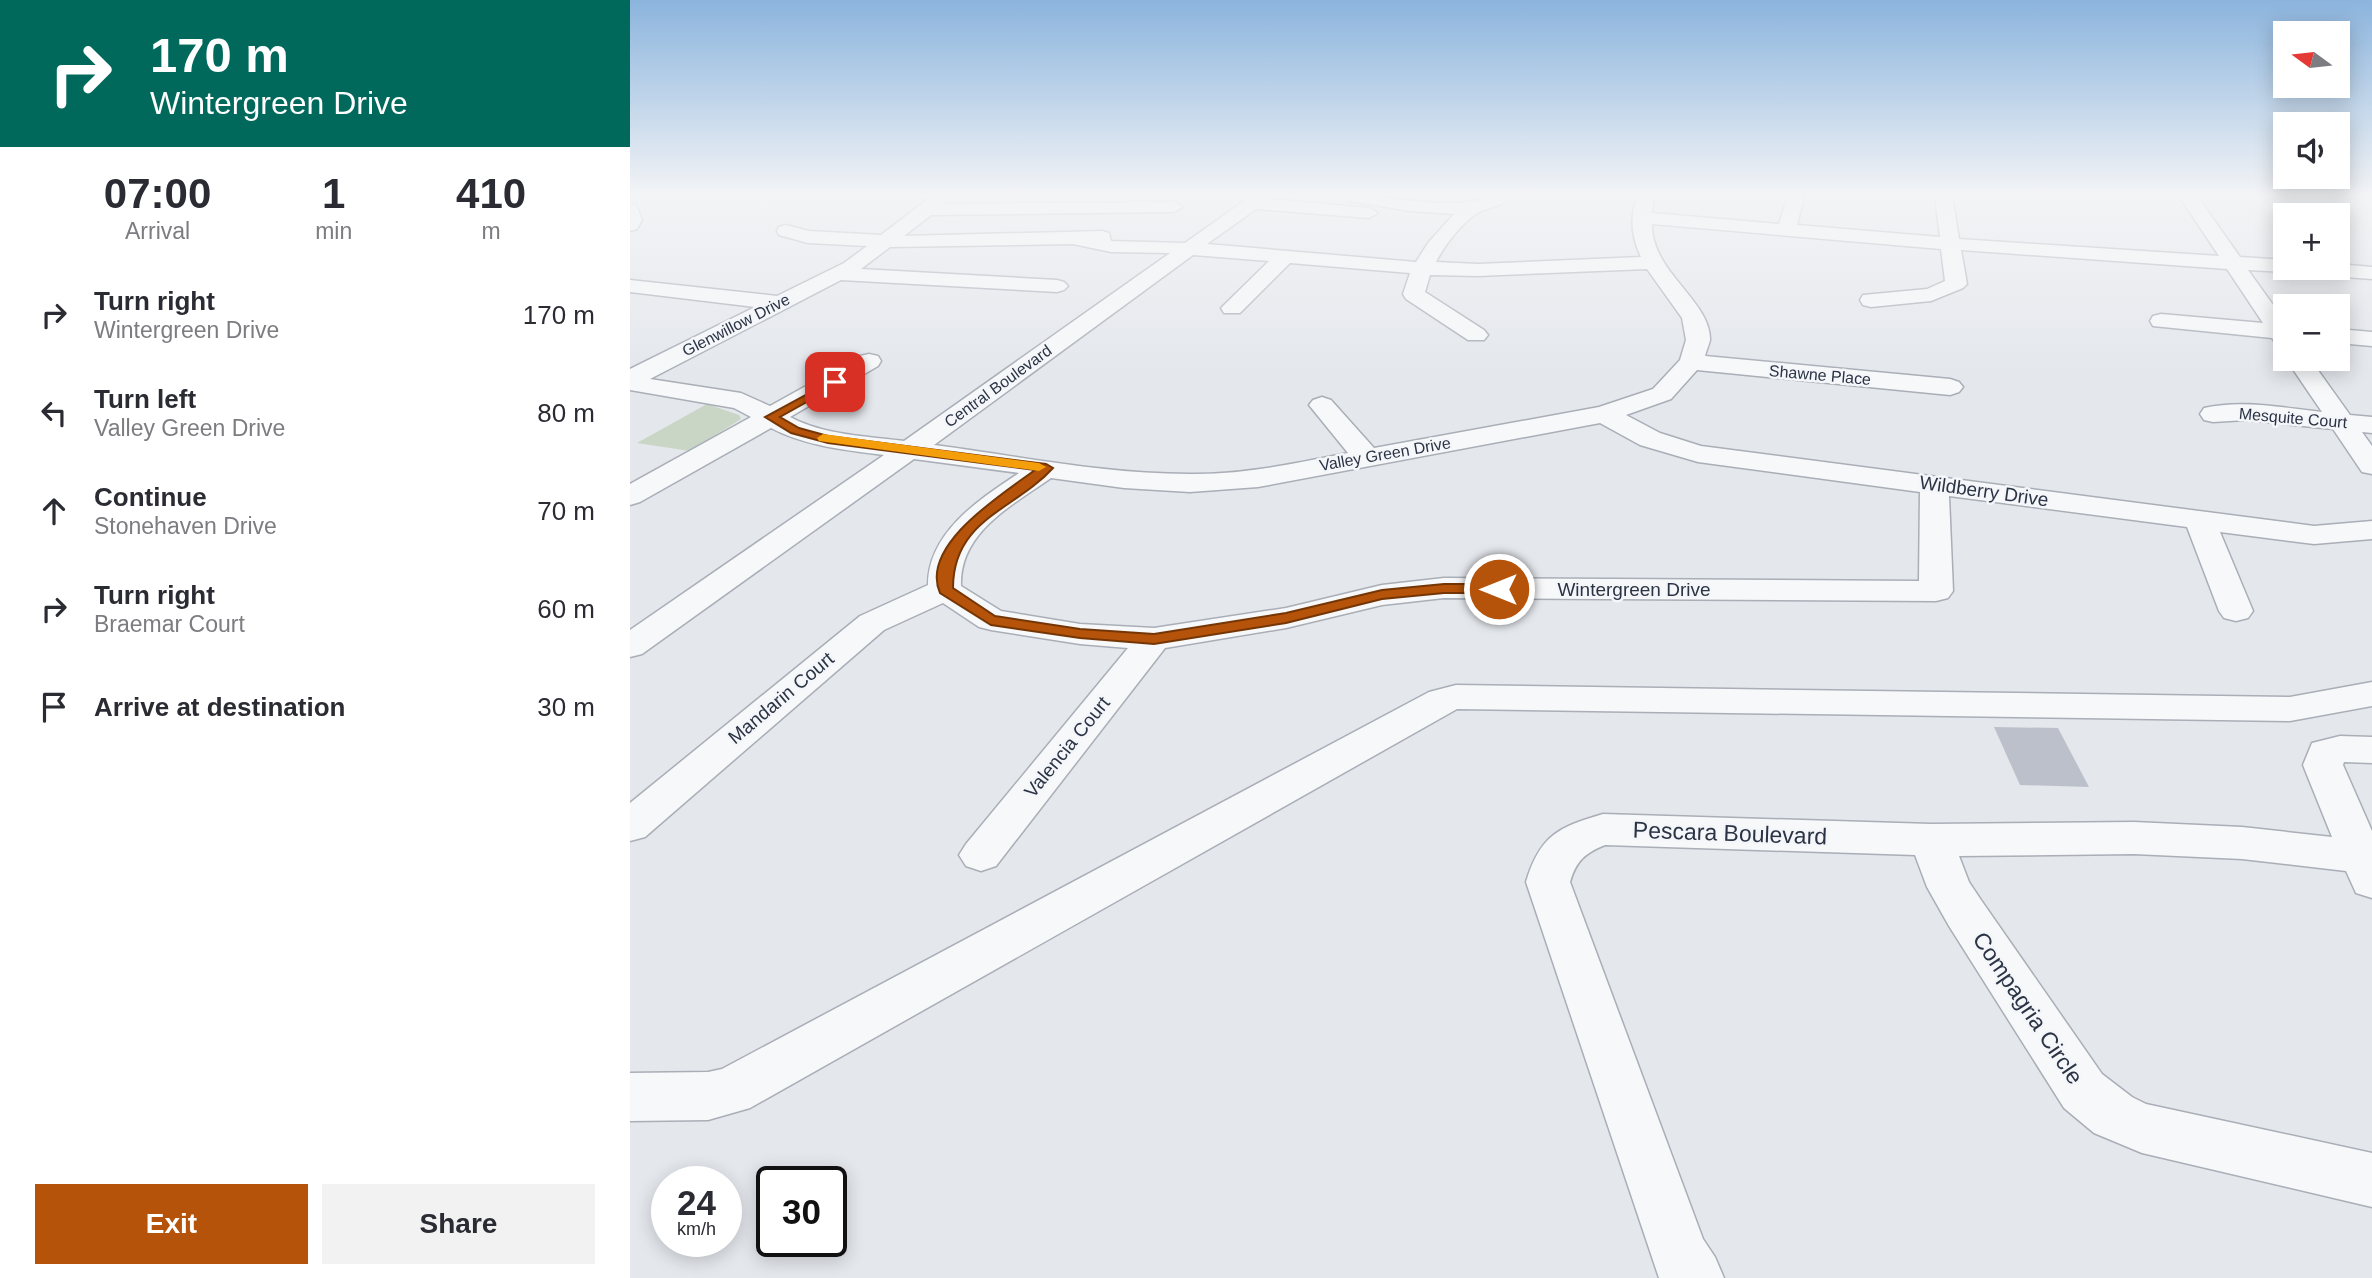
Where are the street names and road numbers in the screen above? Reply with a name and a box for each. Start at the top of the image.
street label: Glenwillow Drive [679,291,793,359]
street label: Central Boulevard [941,341,1055,431]
street label: Shawne Place [1768,362,1872,388]
street label: Mesquite Court [2238,405,2348,431]
street label: Valley Green Drive [1318,434,1452,474]
street label: Wildberry Drive [1918,472,2050,510]
street label: Wintergreen Drive [1557,579,1711,600]
street label: Mandarin Court [724,647,838,748]
street label: Valencia Court [1020,692,1114,801]
street label: Pescara Boulevard [1632,817,1828,849]
street label: Compagria Circle [1968,927,2088,1089]

